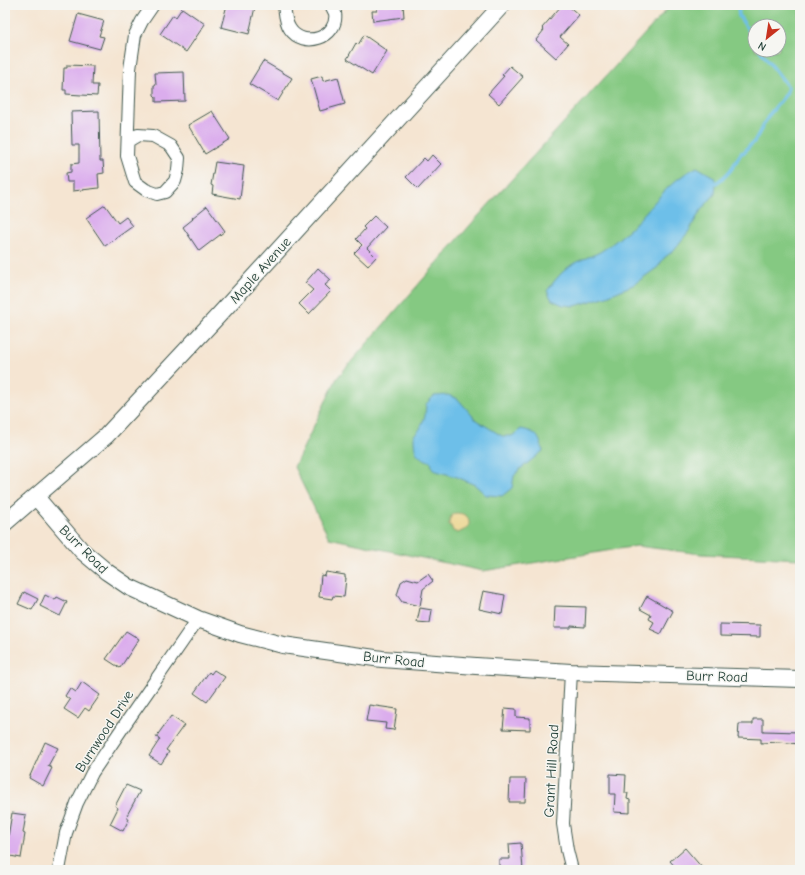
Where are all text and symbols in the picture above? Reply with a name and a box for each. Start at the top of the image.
north arrow [747,18,787,58]
text: N [756,39,769,54]
street label: Maple Avenue [226,234,295,307]
street label: Burr Road [56,521,112,577]
street label: Burr Road [362,648,426,671]
street label: Burr Road [686,667,748,686]
street label: Burnwood Drive [72,687,137,775]
street label: Grant Hill Road [541,724,562,818]

